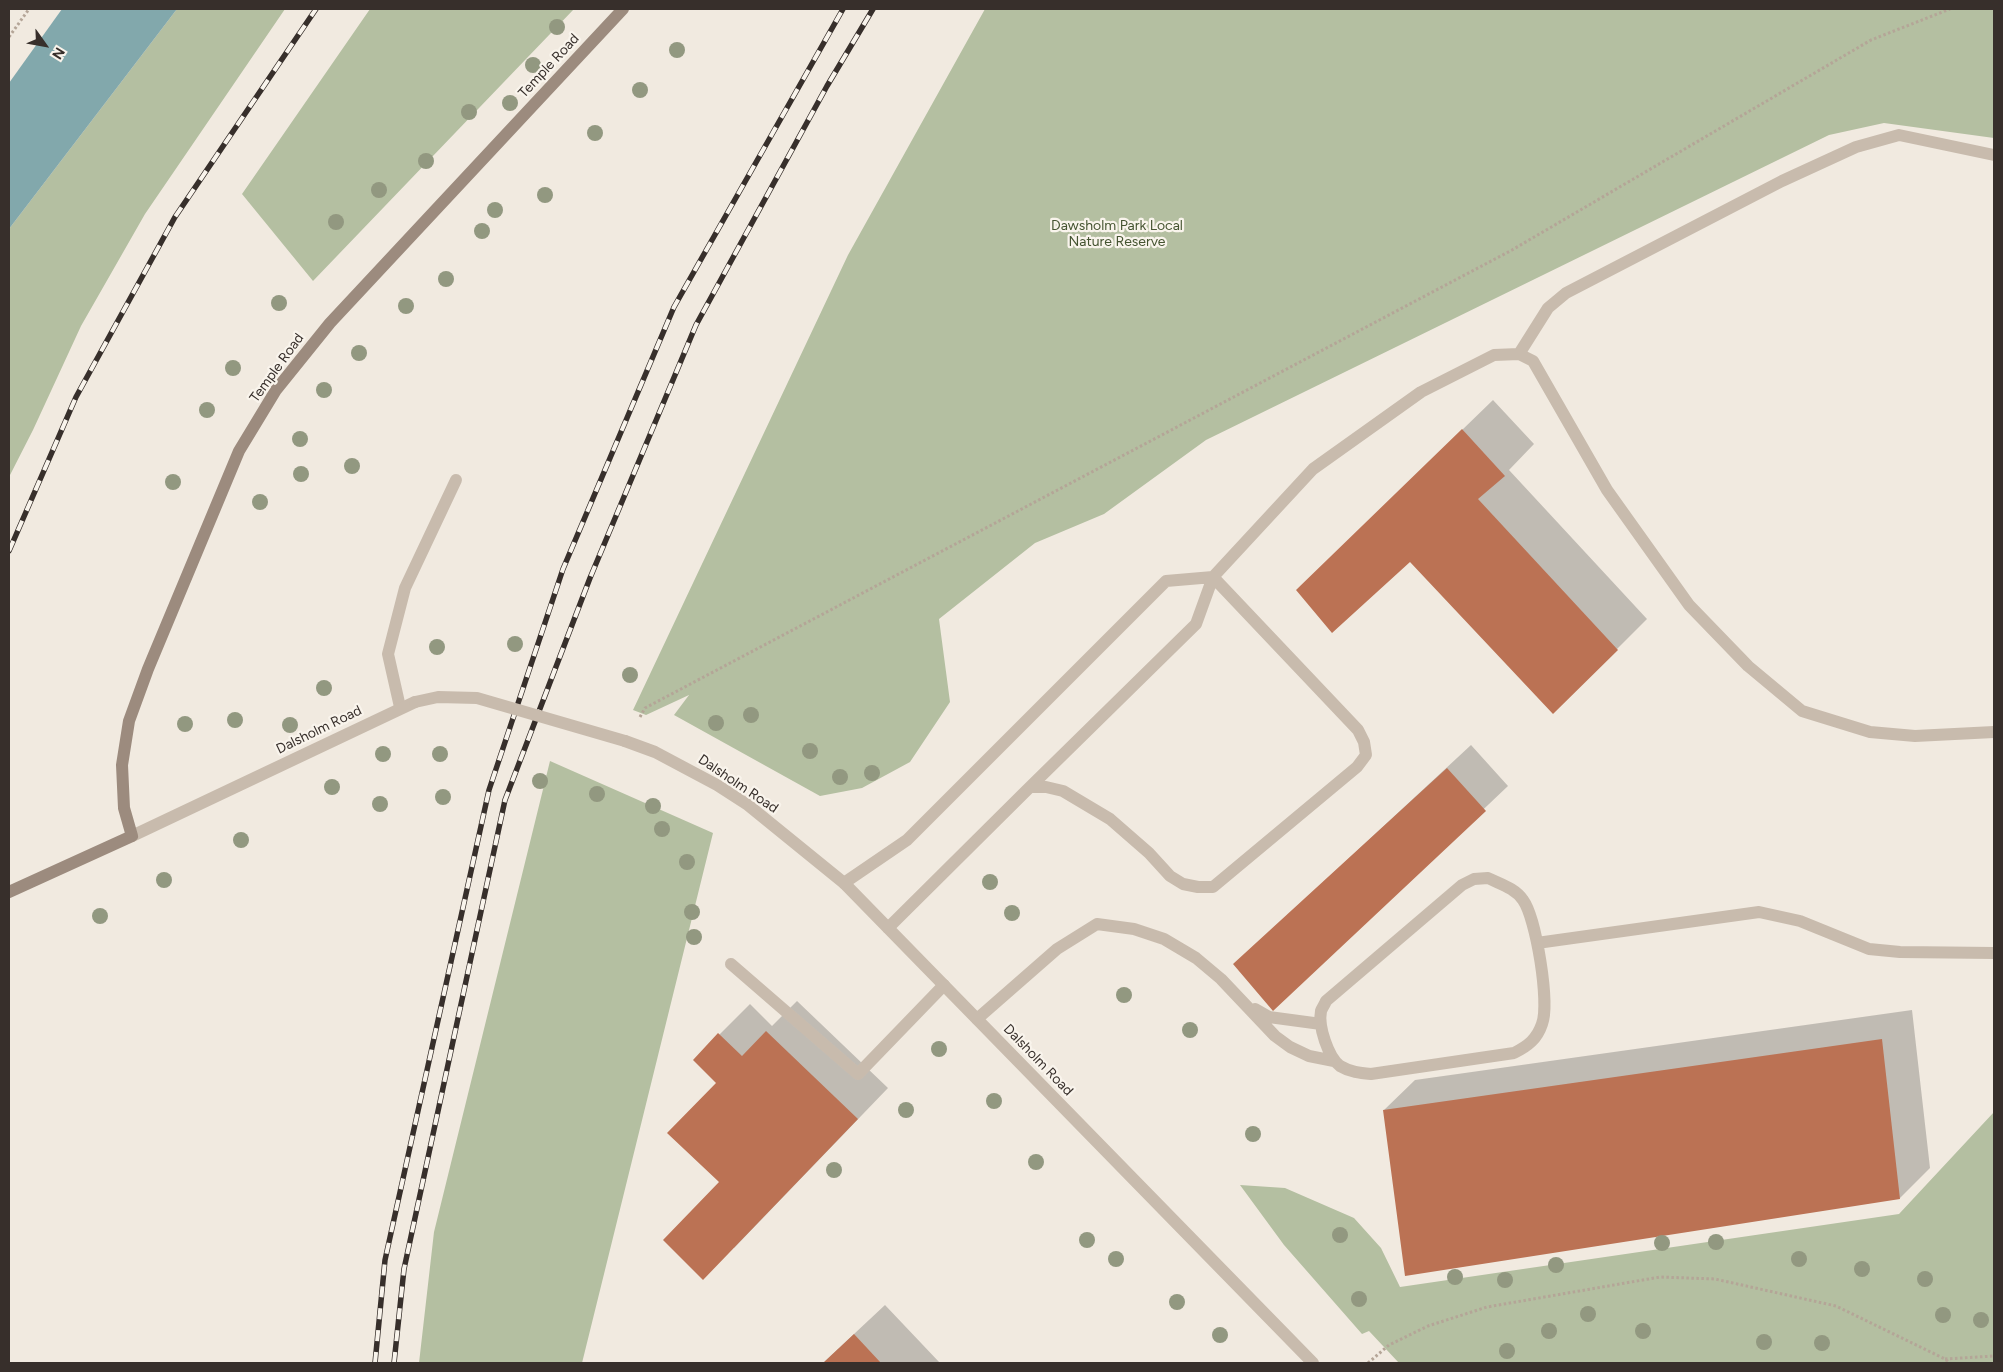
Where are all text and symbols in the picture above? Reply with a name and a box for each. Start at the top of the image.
north arrow [20,20,70,70]
street label: Temple Road [515,31,583,101]
text: N [48,44,68,62]
park label: Dawsholm Park Local Nature Reserve [1051,218,1183,250]
street label: Temple Road [246,330,308,406]
street label: Dalsholm Road [274,702,364,758]
street label: Dalsholm Road [695,751,781,817]
street label: Dalsholm Road [1000,1021,1076,1099]

